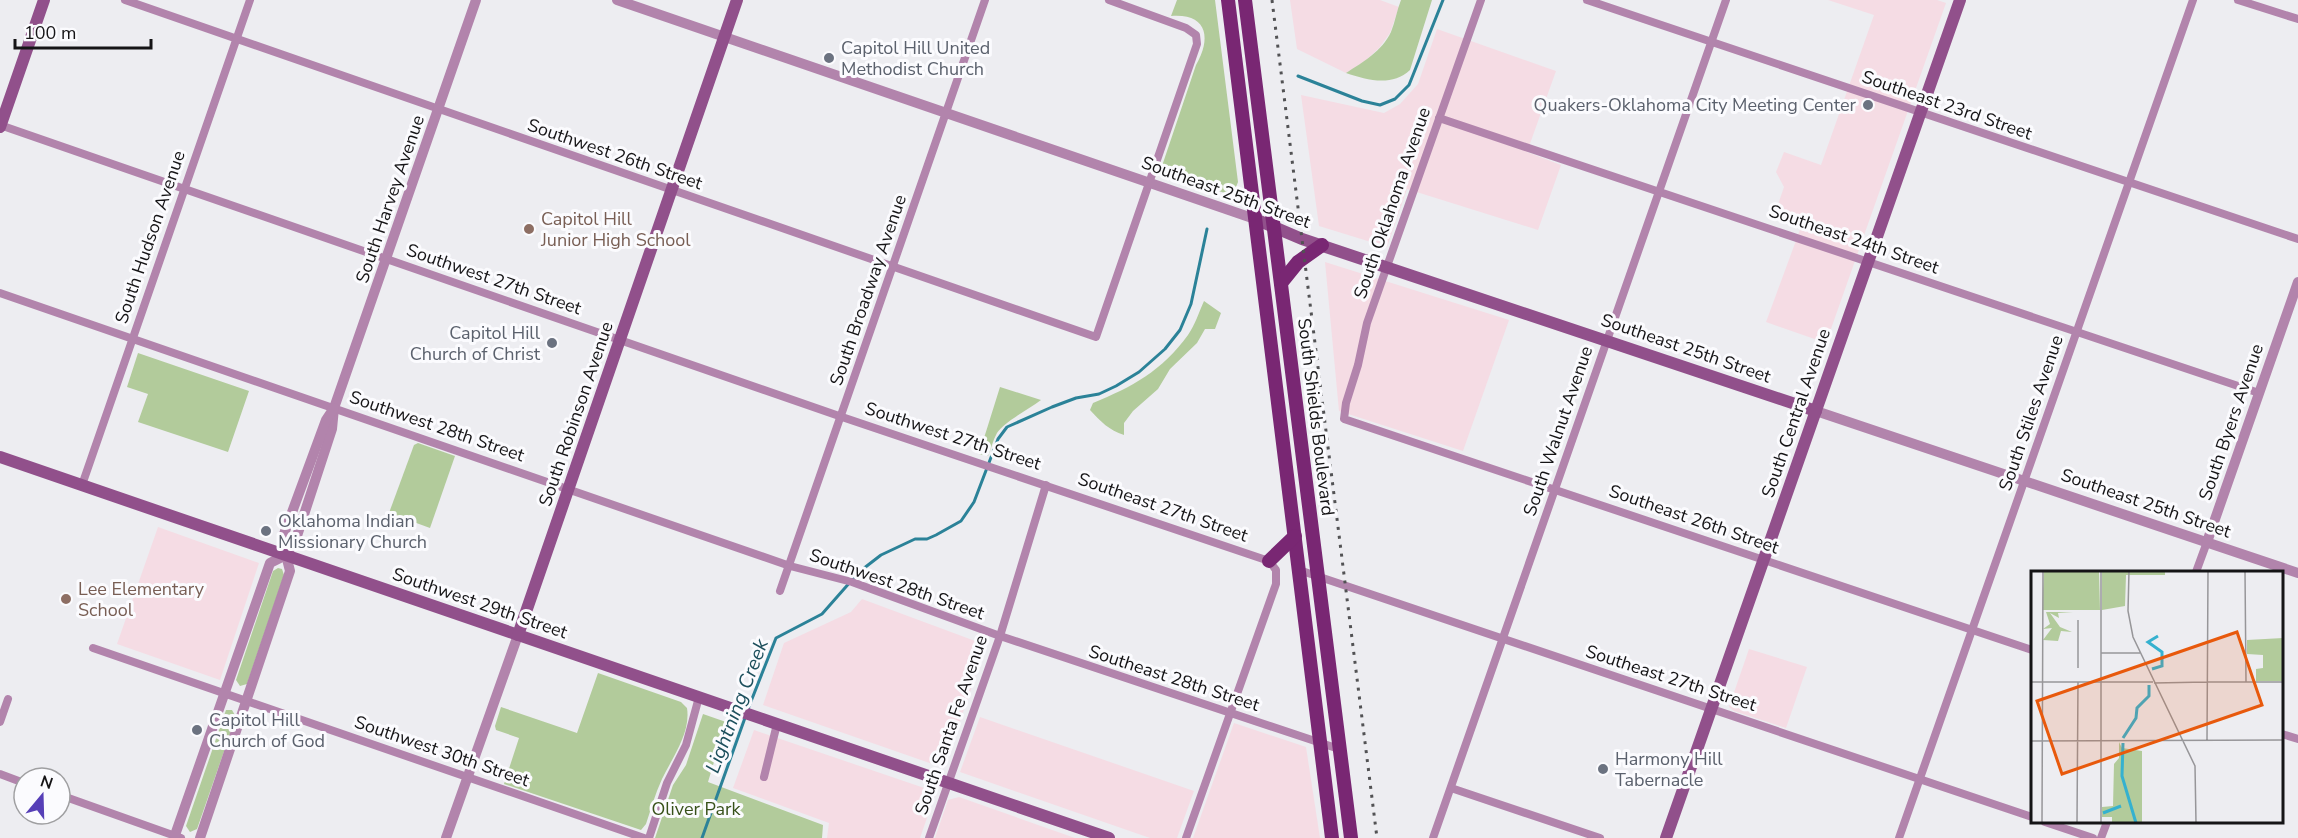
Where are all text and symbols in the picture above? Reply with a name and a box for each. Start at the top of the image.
scale bar [15,12,152,50]
text: 100 m [24,21,76,45]
place label: Capitol Hill United Methodist Church [841,36,990,81]
marker: Capitol Hill United Methodist Church [822,51,836,65]
street label: Southeast 23rd Street [1859,65,2036,146]
place label: Quakers-Oklahoma City Meeting Center [1534,93,1857,117]
marker: Quakers-Oklahoma City Meeting Center [1861,98,1875,112]
street label: South Oklahoma Avenue [1348,104,1436,302]
street label: South Harvey Avenue [350,112,430,286]
street label: Southwest 26th Street [524,113,706,195]
street label: South Hudson Avenue [109,147,191,327]
street label: Southeast 25th Street [1138,150,1314,234]
street label: South Broadway Avenue [824,191,912,389]
street label: Southeast 24th Street [1766,199,1943,280]
place label: Capitol Hill Junior High School [540,207,691,252]
marker: Capitol Hill Junior High School [522,222,536,236]
street label: Southwest 27th Street [403,238,585,320]
street label: Southeast 25th Street [1598,308,1775,389]
street label: South Shields Boulevard [1292,317,1340,517]
street label: South Robinson Avenue [533,318,619,510]
place label: Capitol Hill Church of Christ [410,321,541,366]
street label: South Central Avenue [1756,325,1836,501]
street label: South Stiles Avenue [1993,332,2069,494]
marker: Capitol Hill Church of Christ [545,336,559,350]
street label: South Byers Avenue [2193,341,2269,503]
street label: South Walnut Avenue [1518,343,1598,519]
street label: Southwest 28th Street [346,385,528,467]
street label: Southwest 27th Street [862,396,1045,476]
street label: Southeast 25th Street [2058,463,2235,544]
street label: Southeast 27th Street [1075,467,1252,548]
street label: Southeast 26th Street [1606,479,1783,560]
place label: Oklahoma Indian Missionary Church [278,509,427,554]
marker: Oklahoma Indian Missionary Church [259,524,273,538]
street label: Southwest 28th Street [806,543,988,625]
street label: Southwest 29th Street [389,562,571,644]
inset map [2031,571,2283,823]
place label: Lee Elementary School [78,577,205,622]
marker: Lee Elementary School [59,592,73,606]
street label: South Santa Fe Avenue [909,632,993,818]
water label: Lightning Creek [699,634,775,777]
street label: Southeast 28th Street [1086,639,1263,717]
street label: Southeast 27th Street [1583,639,1760,717]
place label: Capitol Hill Church of God [209,708,325,753]
street label: Southwest 30th Street [351,710,533,792]
marker: Capitol Hill Church of God [190,723,204,737]
place label: Harmony Hill Tabernacle [1615,747,1723,792]
marker: Harmony Hill Tabernacle [1596,762,1610,776]
north arrow [12,766,72,826]
text: N [37,770,56,795]
park label: Oliver Park [651,797,742,821]

